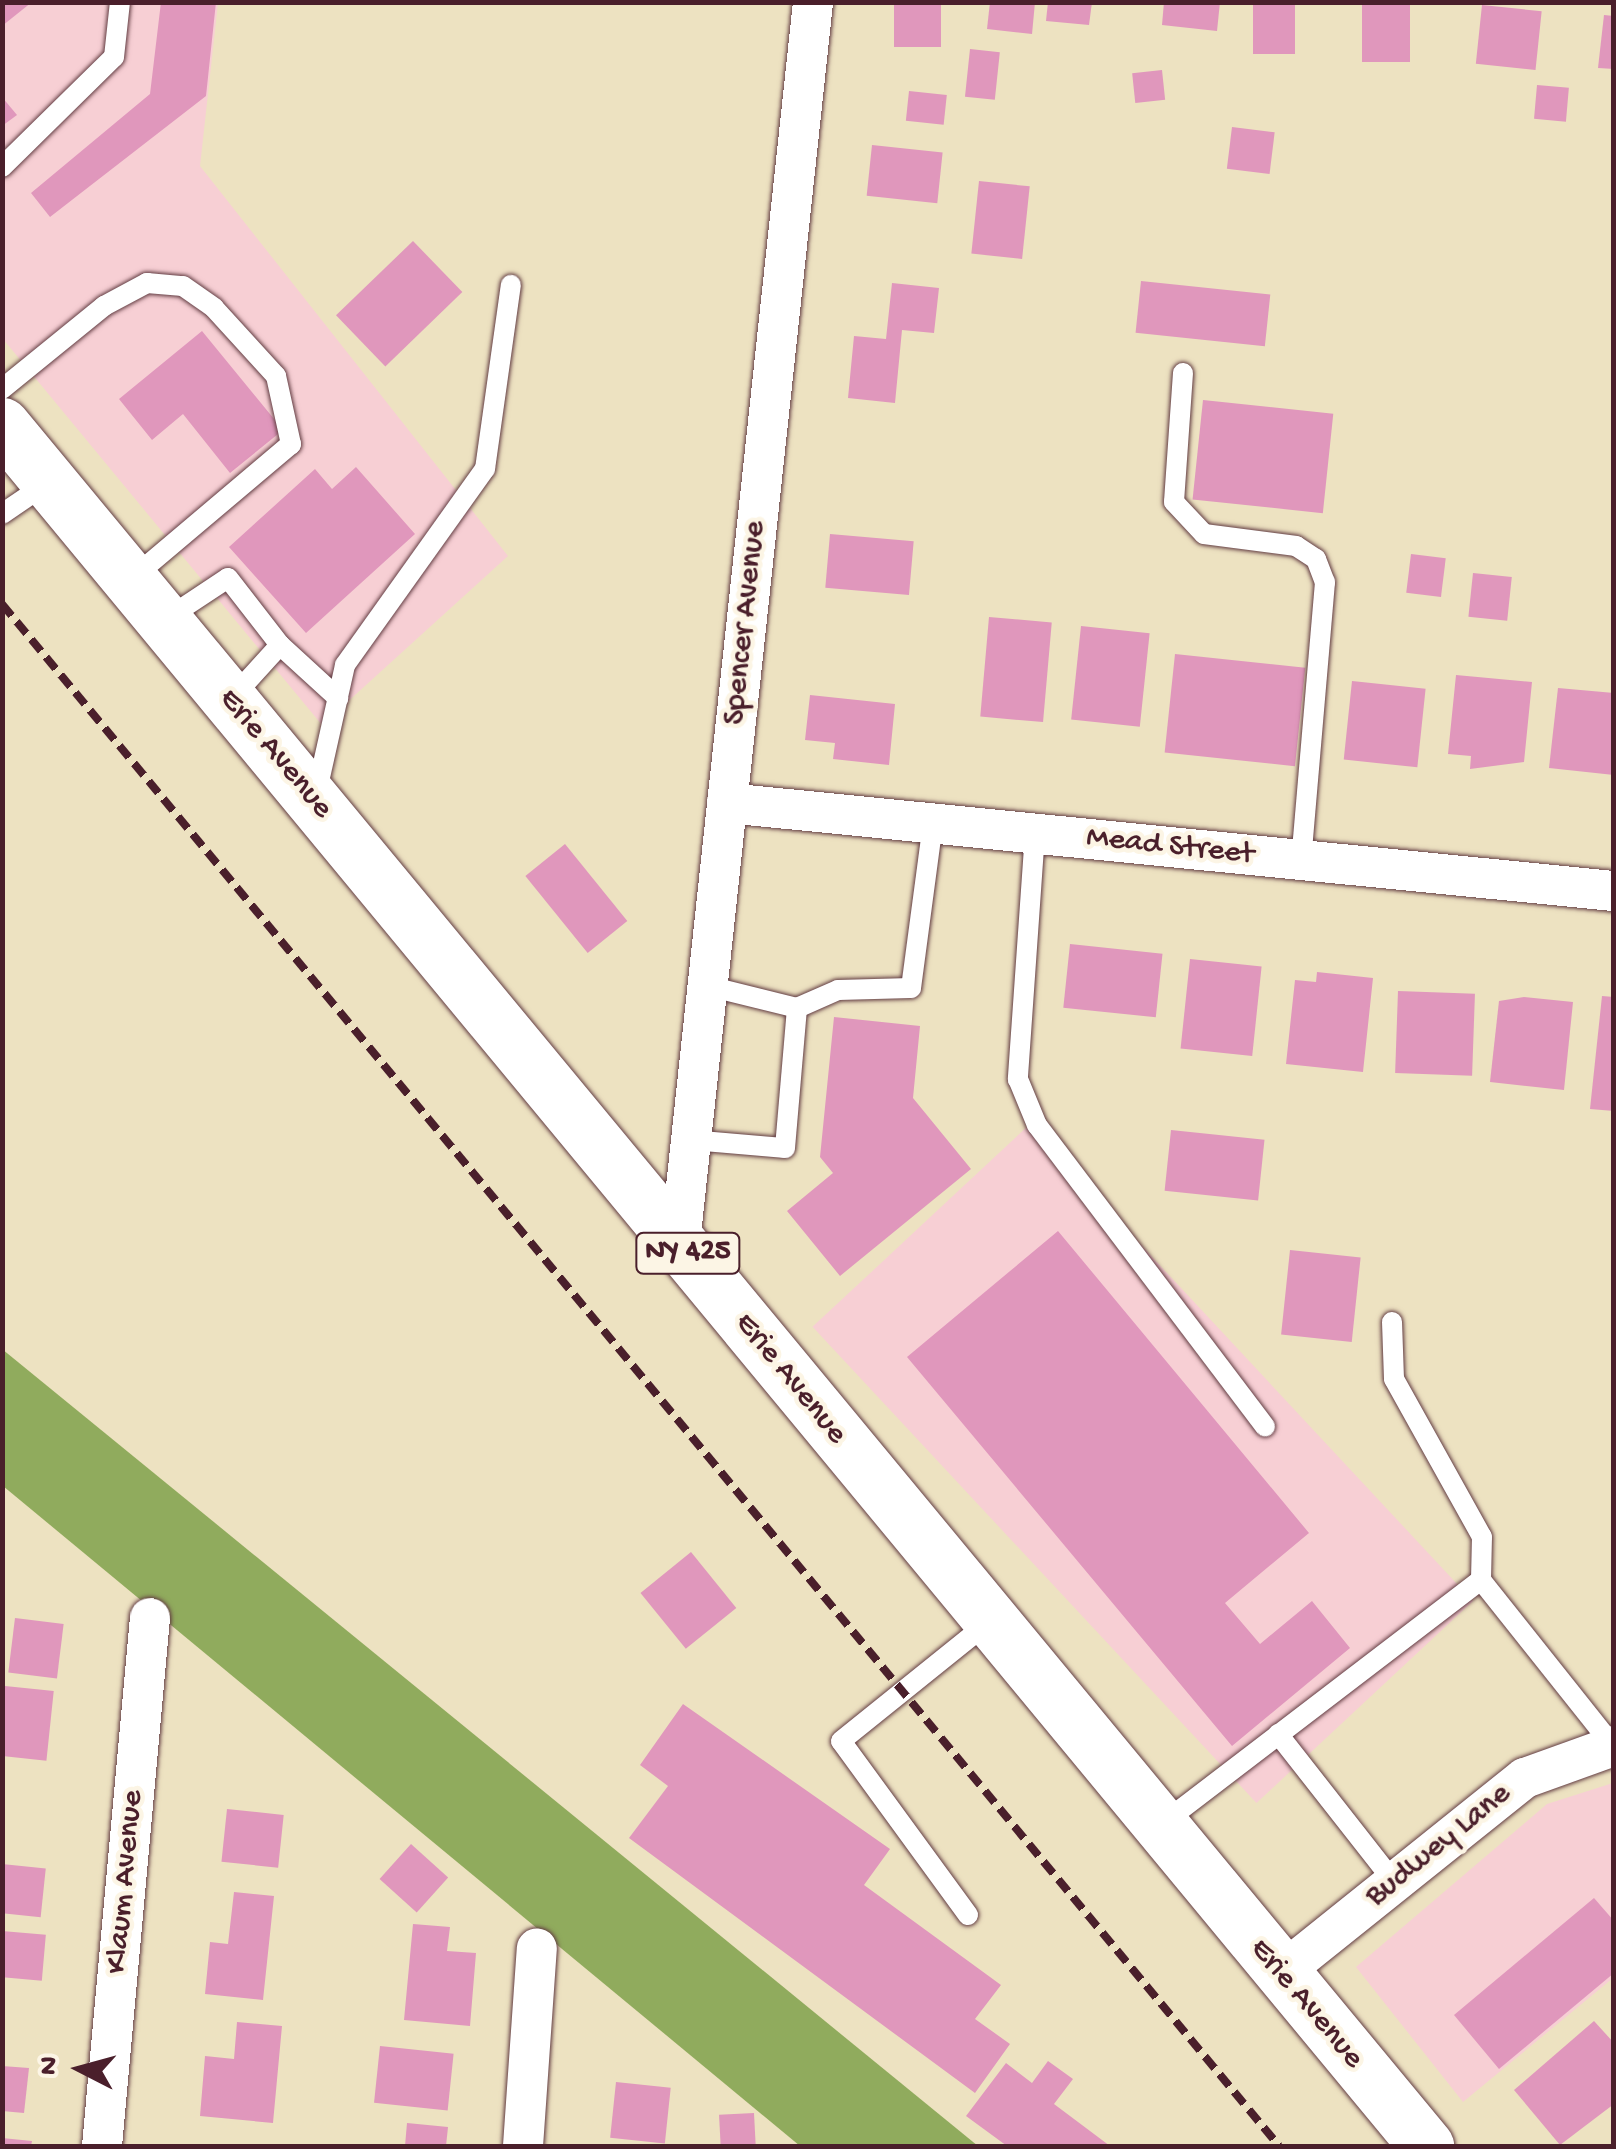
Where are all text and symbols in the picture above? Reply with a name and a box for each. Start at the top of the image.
street label: Spencer Avenue [716,519,776,727]
street label: Erie Avenue [209,681,341,827]
street label: Mead Street [1084,819,1256,875]
road number: NY 425 [633,1228,743,1278]
street label: Erie Avenue [725,1305,855,1453]
street label: Budwey Lane [1359,1776,1519,1916]
street label: Klaum Avenue [99,1789,153,1975]
street label: Erie Avenue [1240,1931,1372,2077]
north arrow [30,2019,130,2119]
text: N [32,2055,67,2077]

